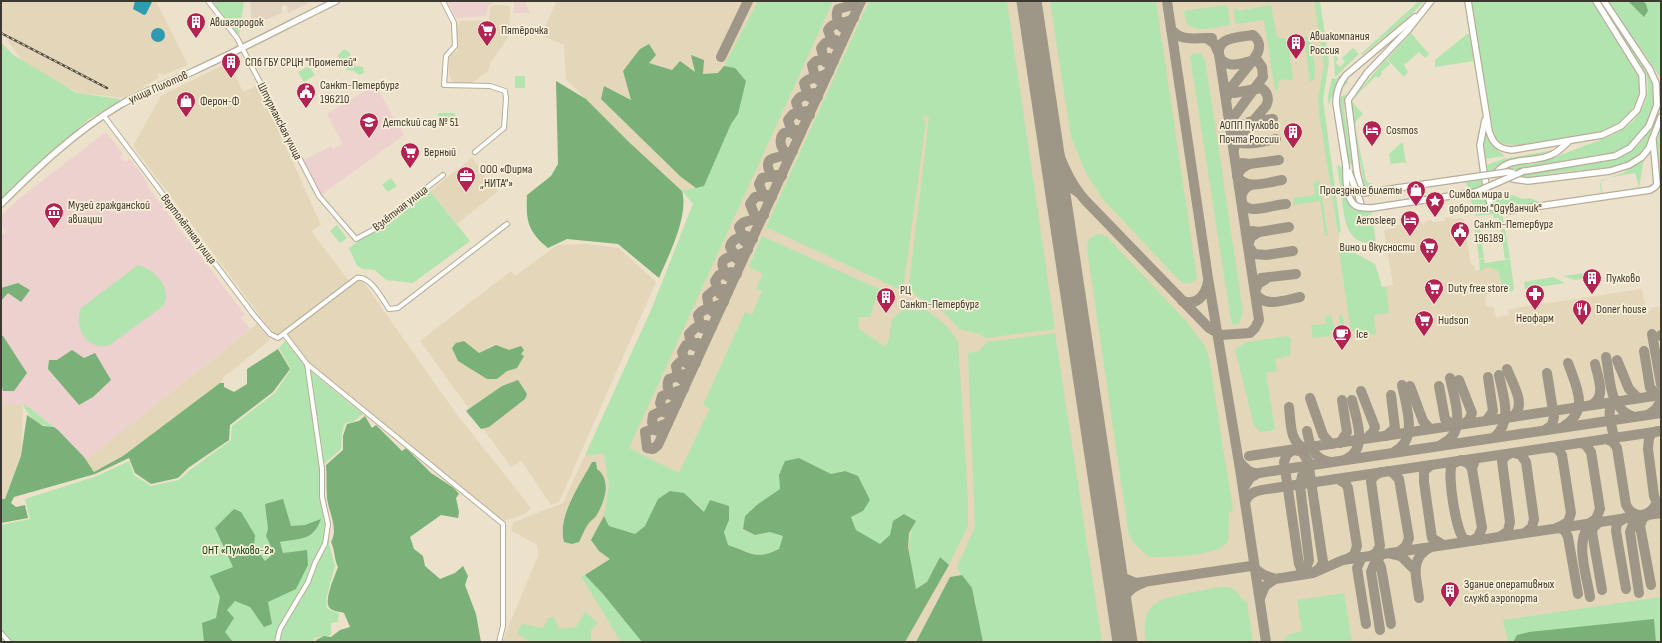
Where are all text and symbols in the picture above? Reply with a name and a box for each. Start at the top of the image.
building icon: Авиагородок [185,11,207,39]
place label: Авиагородок [209,15,264,30]
supermarket icon: Пятёрочка [476,19,498,47]
place label: Пятёрочка [501,23,549,38]
place label: Авиакомпания Россия [1309,29,1370,58]
building icon: Авиакомпания Россия [1285,32,1307,60]
building icon: СПб ГБУ СРЦН "Прометей" [220,51,242,79]
place label: СПб ГБУ СРЦН "Прометей" [245,55,357,70]
street label: улица Пилотов [126,68,190,107]
place label: Санкт-Петербург 196210 [320,78,399,107]
street label: Штурманская улица [254,80,306,163]
public building icon: Санкт-Петербург 196210 [295,81,317,109]
shop icon: Ферон-Ф [175,90,197,118]
place label: Ферон-Ф [200,94,239,109]
school or university icon: Детский сад № 51 [358,111,380,139]
place label: Детский сад № 51 [383,115,459,130]
place label: АОПП Пулково Почта России [1219,118,1279,147]
hotel icon: Cosmos [1361,119,1383,147]
building icon: АОПП Пулково Почта России [1282,121,1304,149]
place label: Cosmos [1386,123,1418,138]
supermarket icon: Верный [399,141,421,169]
place label: Верный [424,145,456,160]
place label: ООО «Фирма „НИТА“» [480,162,533,191]
office icon: ООО «Фирма „НИТА“» [455,165,477,193]
shop icon: Проездные билеты [1405,179,1427,207]
street label: Взлётная улица [370,182,431,235]
place label: Проездные билеты [1320,183,1402,198]
place label: Символ мира и доброты "Одуванчик" [1449,187,1542,216]
place icon: Символ мира и доброты "Одуванчик" [1424,190,1446,218]
street label: Вертолётная улица [157,191,220,268]
place label: Музей гражданской авиации [68,198,150,227]
museum icon: Музей гражданской авиации [43,201,65,229]
hotel icon: Aerosleep [1399,209,1421,237]
place label: Aerosleep [1355,213,1396,228]
place label: Санкт-Петербург 196189 [1474,217,1553,246]
public building icon: Санкт-Петербург 196189 [1449,220,1471,248]
supermarket icon: Вино и вкусности [1418,236,1440,264]
place label: Вино и вкусности [1340,240,1415,255]
building icon: Пулково [1581,267,1603,295]
place label: Пулково [1606,271,1640,286]
supermarket icon: Duty free store [1423,277,1445,305]
place label: Duty free store [1448,281,1509,296]
place label: РЦ Санкт-Петербург [900,283,979,312]
pharmacy icon: Неофарм [1524,283,1546,311]
building icon: РЦ Санкт-Петербург [875,286,897,314]
restaurant icon: Doner house [1571,298,1593,326]
place label: Doner house [1596,302,1647,317]
supermarket icon: Hudson [1413,309,1435,337]
place label: Неофарм [1516,311,1554,326]
place label: Hudson [1438,313,1469,328]
cafe icon: Ice [1331,323,1353,351]
place label: Ice [1356,327,1368,342]
park label: ОНТ «Пулково-2» [202,543,274,558]
place label: Здание оперативных служб аэропорта [1464,577,1555,606]
building icon: Здание оперативных служб аэропорта [1439,580,1461,608]

